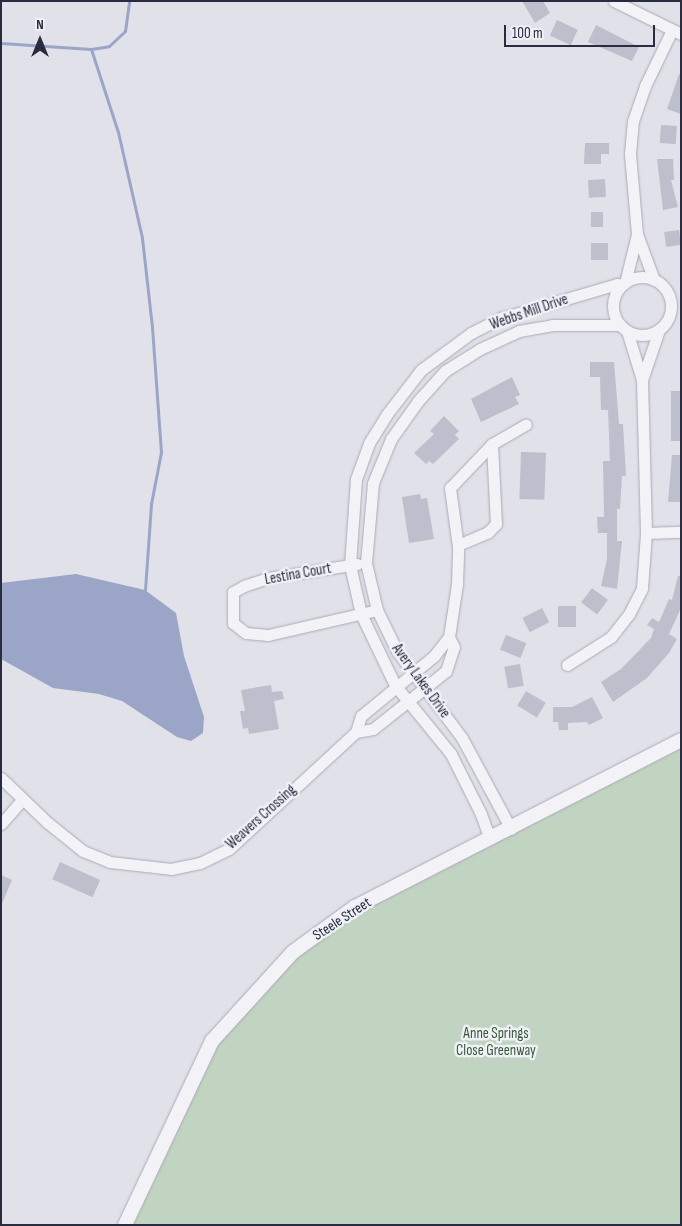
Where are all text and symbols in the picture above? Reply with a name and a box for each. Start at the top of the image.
north arrow [15,15,65,65]
scale bar [507,15,658,47]
text: N [36,16,44,33]
text: 100 m [512,24,543,43]
street label: Webbs Mill Drive [487,290,571,334]
street label: Lestina Court [263,559,333,589]
street label: Avery Lakes Drive [388,640,454,722]
street label: Weavers Crossing [222,781,300,853]
street label: Steele Street [310,894,374,944]
park label: Anne Springs Close Greenway [456,1024,536,1059]

